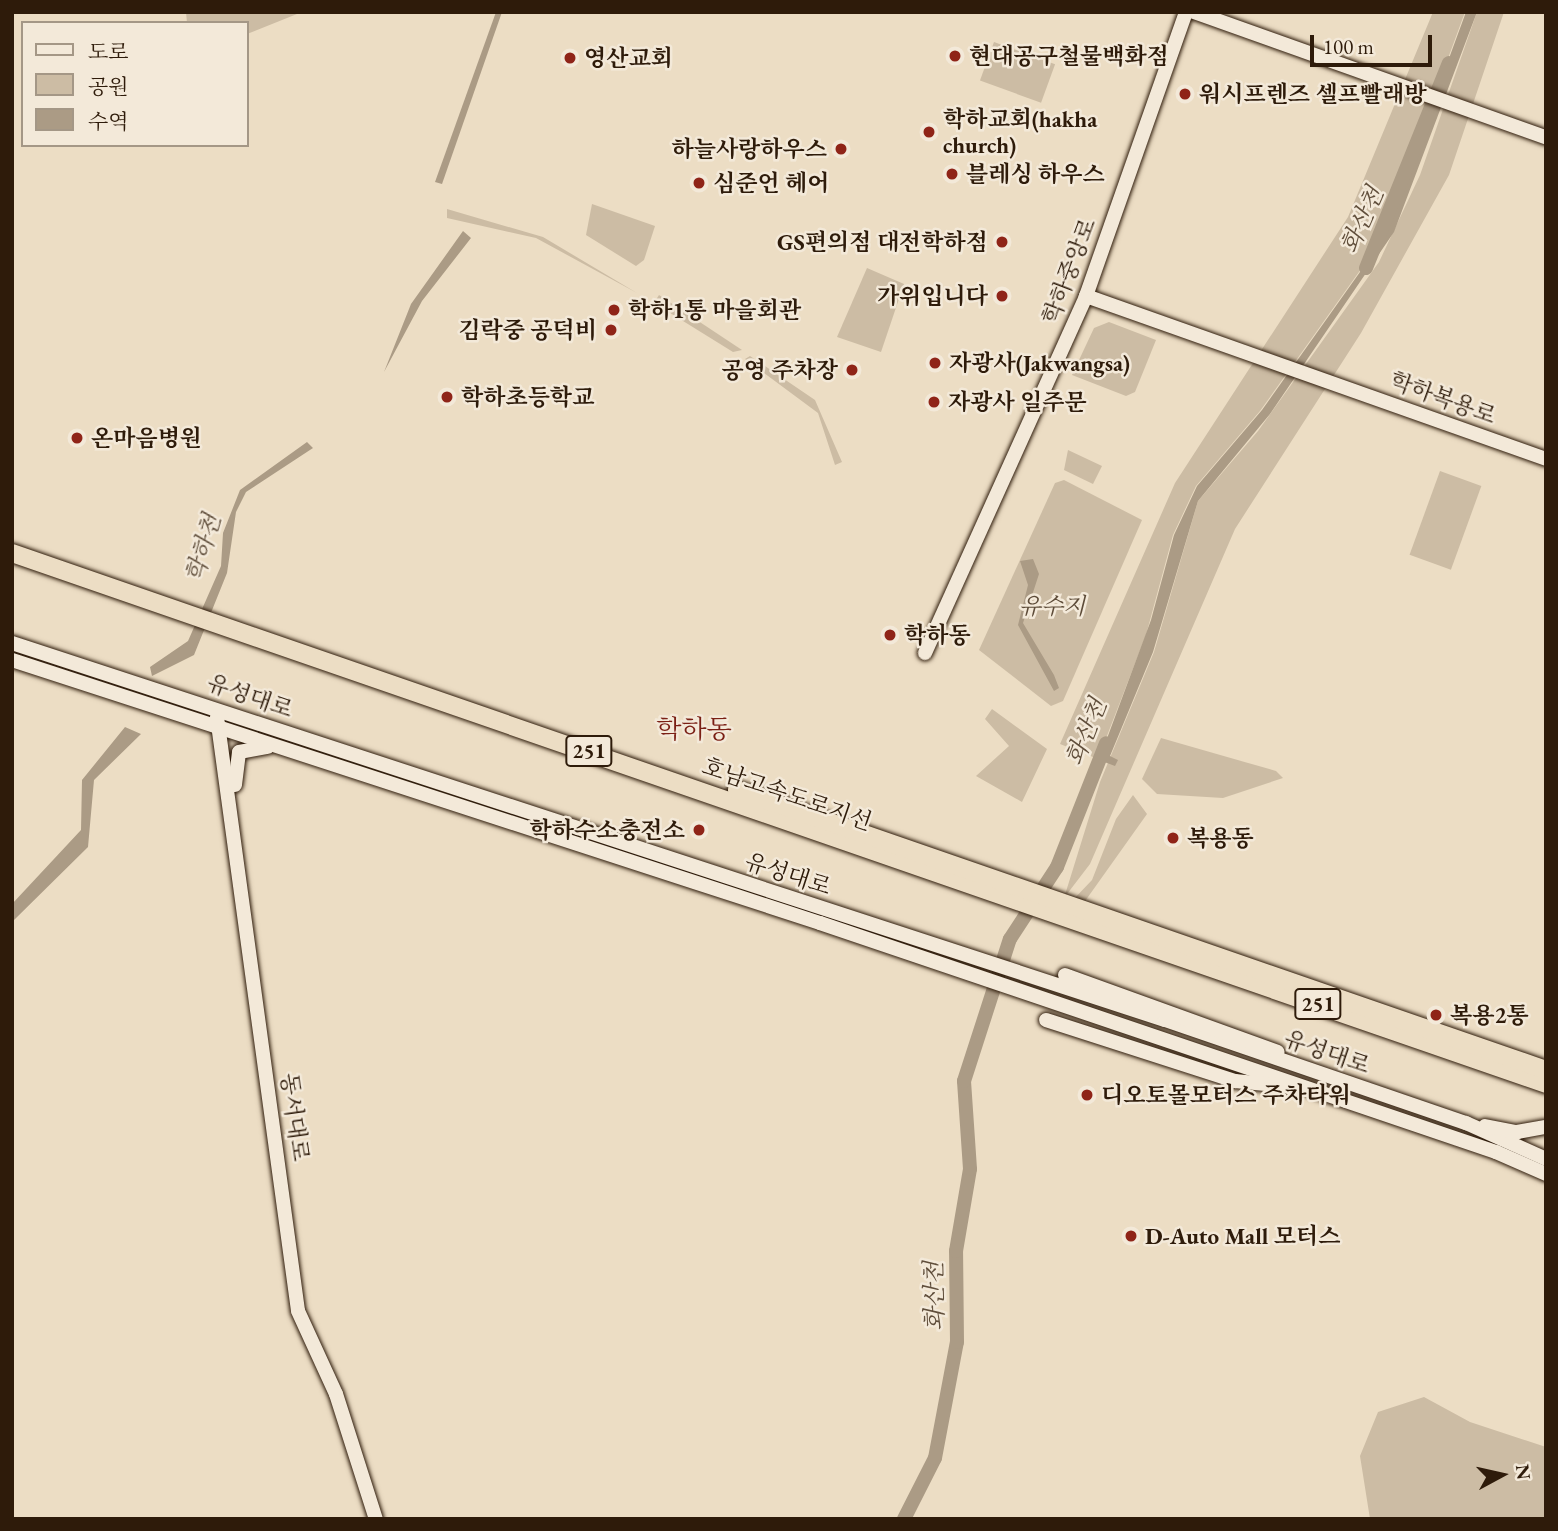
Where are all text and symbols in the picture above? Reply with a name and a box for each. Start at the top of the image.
legend [21,21,248,147]
scale bar [1313,21,1436,65]
text: 100 m [1323,33,1374,60]
text: 도로 [88,38,129,65]
place label: 현대공구철물백화점 [969,42,1169,70]
place label: 영산교회 [584,44,673,72]
marker: 현대공구철물백화점 [947,48,963,64]
marker: 영산교회 [562,50,578,66]
text: 공원 [88,73,129,100]
place label: 워시프렌즈 셀프빨래방 [1199,80,1427,108]
marker: 워시프렌즈 셀프빨래방 [1177,86,1193,102]
place label: 학하교회(hakha church) [943,105,1097,159]
text: 수역 [88,108,129,135]
marker: 학하교회(hakha church) [921,124,937,140]
place label: 하늘사랑하우스 [671,135,827,163]
marker: 하늘사랑하우스 [833,141,849,157]
place label: 블레싱 하우스 [966,160,1105,188]
marker: 블레싱 하우스 [944,166,960,182]
place label: 심준언 헤어 [713,169,830,197]
marker: 심준언 헤어 [691,175,707,191]
water label: 화산천 [1335,182,1389,258]
street label: 학하중앙로 [1036,214,1102,328]
place label: GS편의점 대전학하점 [777,228,988,256]
marker: GS편의점 대전학하점 [994,234,1010,250]
place label: 가위입니다 [877,282,988,310]
marker: 가위입니다 [994,288,1010,304]
place label: 학하1통 마을회관 [628,296,801,324]
marker: 학하1통 마을회관 [606,302,622,318]
place label: 김락중 공덕비 [458,316,597,344]
marker: 김락중 공덕비 [603,322,619,338]
place label: 자광사(Jakwangsa) [949,349,1130,377]
marker: 자광사(Jakwangsa) [927,355,943,371]
place label: 공영 주차장 [721,356,838,384]
marker: 공영 주차장 [844,362,860,378]
street label: 학하복용로 [1386,366,1500,430]
place label: 학하초등학교 [461,383,594,411]
place label: 자광사 일주문 [948,388,1087,416]
marker: 학하초등학교 [439,389,455,405]
marker: 자광사 일주문 [926,394,942,410]
place label: 온마음병원 [91,424,202,452]
marker: 온마음병원 [69,430,85,446]
water label: 학하천 [180,511,226,585]
park label: 유수지 [1019,592,1085,620]
place label: 학하동 [904,621,971,649]
marker: 학하동 [882,627,898,643]
street label: 유성대로 [203,668,297,724]
water label: 화산천 [1060,694,1112,770]
district label: 학하동 [656,714,732,746]
road number: 251 [564,734,614,768]
street label: 호남고속도로지선 [698,752,876,836]
place label: 학하수소충전소 [529,816,685,844]
marker: 학하수소충전소 [691,822,707,838]
place label: 복용동 [1187,824,1254,852]
marker: 복용동 [1165,830,1181,846]
street label: 유성대로 [741,847,835,901]
road number: 251 [1294,986,1342,1021]
place label: 복용2통 [1450,1001,1529,1029]
marker: 복용2통 [1428,1007,1444,1023]
street label: 유성대로 [1280,1024,1374,1080]
street label: 동서대로 [275,1071,315,1163]
place label: 디오토몰모터스 주차타워 [1101,1081,1351,1109]
marker: 디오토몰모터스 주차타워 [1079,1087,1095,1103]
place label: D-Auto Mall 모터스 [1145,1222,1340,1250]
marker: D-Auto Mall 모터스 [1123,1228,1139,1244]
water label: 화산천 [919,1261,949,1331]
north arrow [1467,1440,1537,1510]
text: N [1510,1463,1537,1481]

